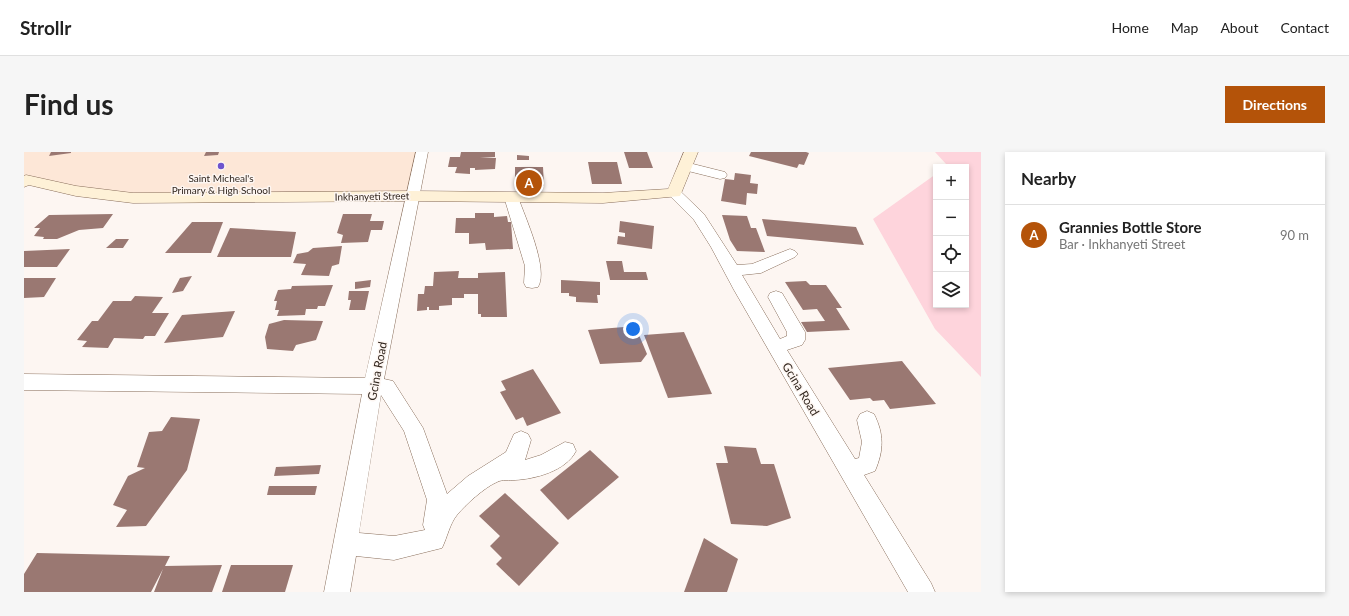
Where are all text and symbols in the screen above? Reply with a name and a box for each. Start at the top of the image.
text: Strollr [20,16,71,39]
text: Home [1111,19,1149,36]
text: Map [1171,19,1198,36]
text: About [1220,19,1258,36]
text: Contact [1280,19,1329,36]
button: Directions [1225,86,1325,123]
text: Find us [24,87,114,121]
marker: Saint Micheal's Primary & High School [216,161,226,171]
map controls [933,164,969,308]
button: + [933,164,969,200]
pin: A [516,168,542,198]
text: Nearby [1021,168,1076,189]
place label: Saint Micheal's Primary & High School [172,172,270,196]
street label: Inkhanyeti Street [335,189,410,203]
button: − [933,200,969,236]
text: Grannies Bottle Store [1059,218,1201,236]
text: A [1029,227,1039,243]
text: 90 m [1280,227,1309,243]
button: locate [933,236,969,272]
text: Bar · Inkhanyeti Street [1059,236,1185,252]
button: layers [933,272,969,308]
your location [623,319,643,339]
street label: Gcina Road [364,340,390,402]
street label: Gcina Road [779,360,823,418]

